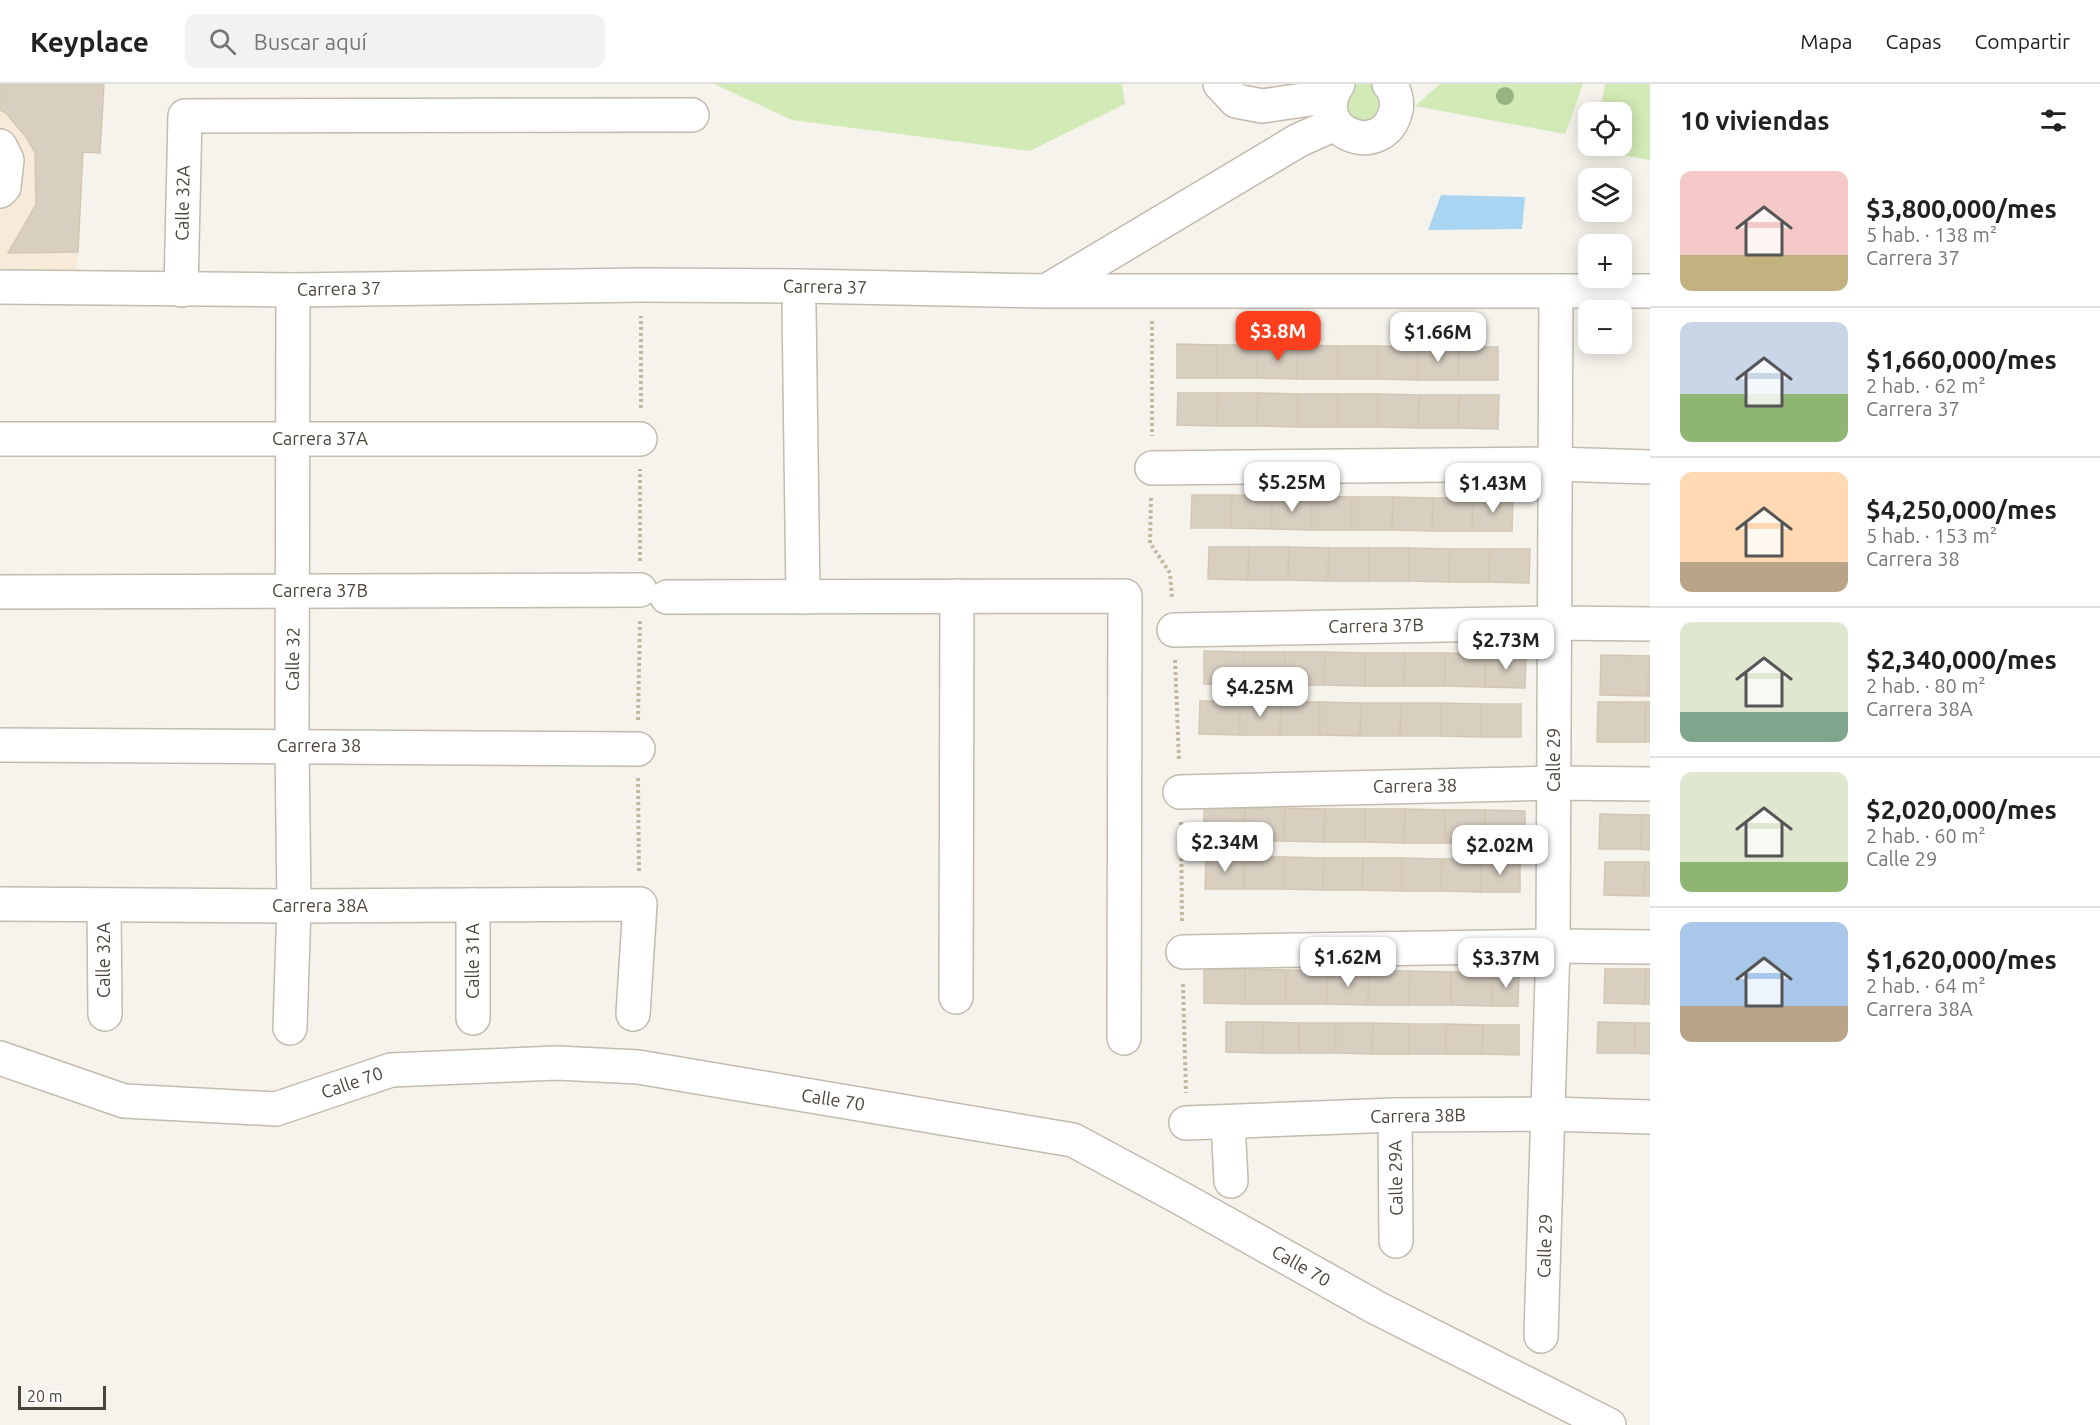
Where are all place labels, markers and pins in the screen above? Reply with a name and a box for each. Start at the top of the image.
pin: $3.8M [1236,311,1320,362]
pin: $1.66M [1389,312,1487,363]
pin: $5.25M [1243,462,1341,513]
pin: $1.43M [1444,463,1542,514]
pin: $2.73M [1457,620,1555,671]
pin: $4.25M [1211,667,1309,718]
pin: $2.34M [1176,822,1274,873]
pin: $2.02M [1451,825,1549,876]
pin: $1.62M [1299,937,1397,988]
pin: $3.37M [1457,938,1555,989]

